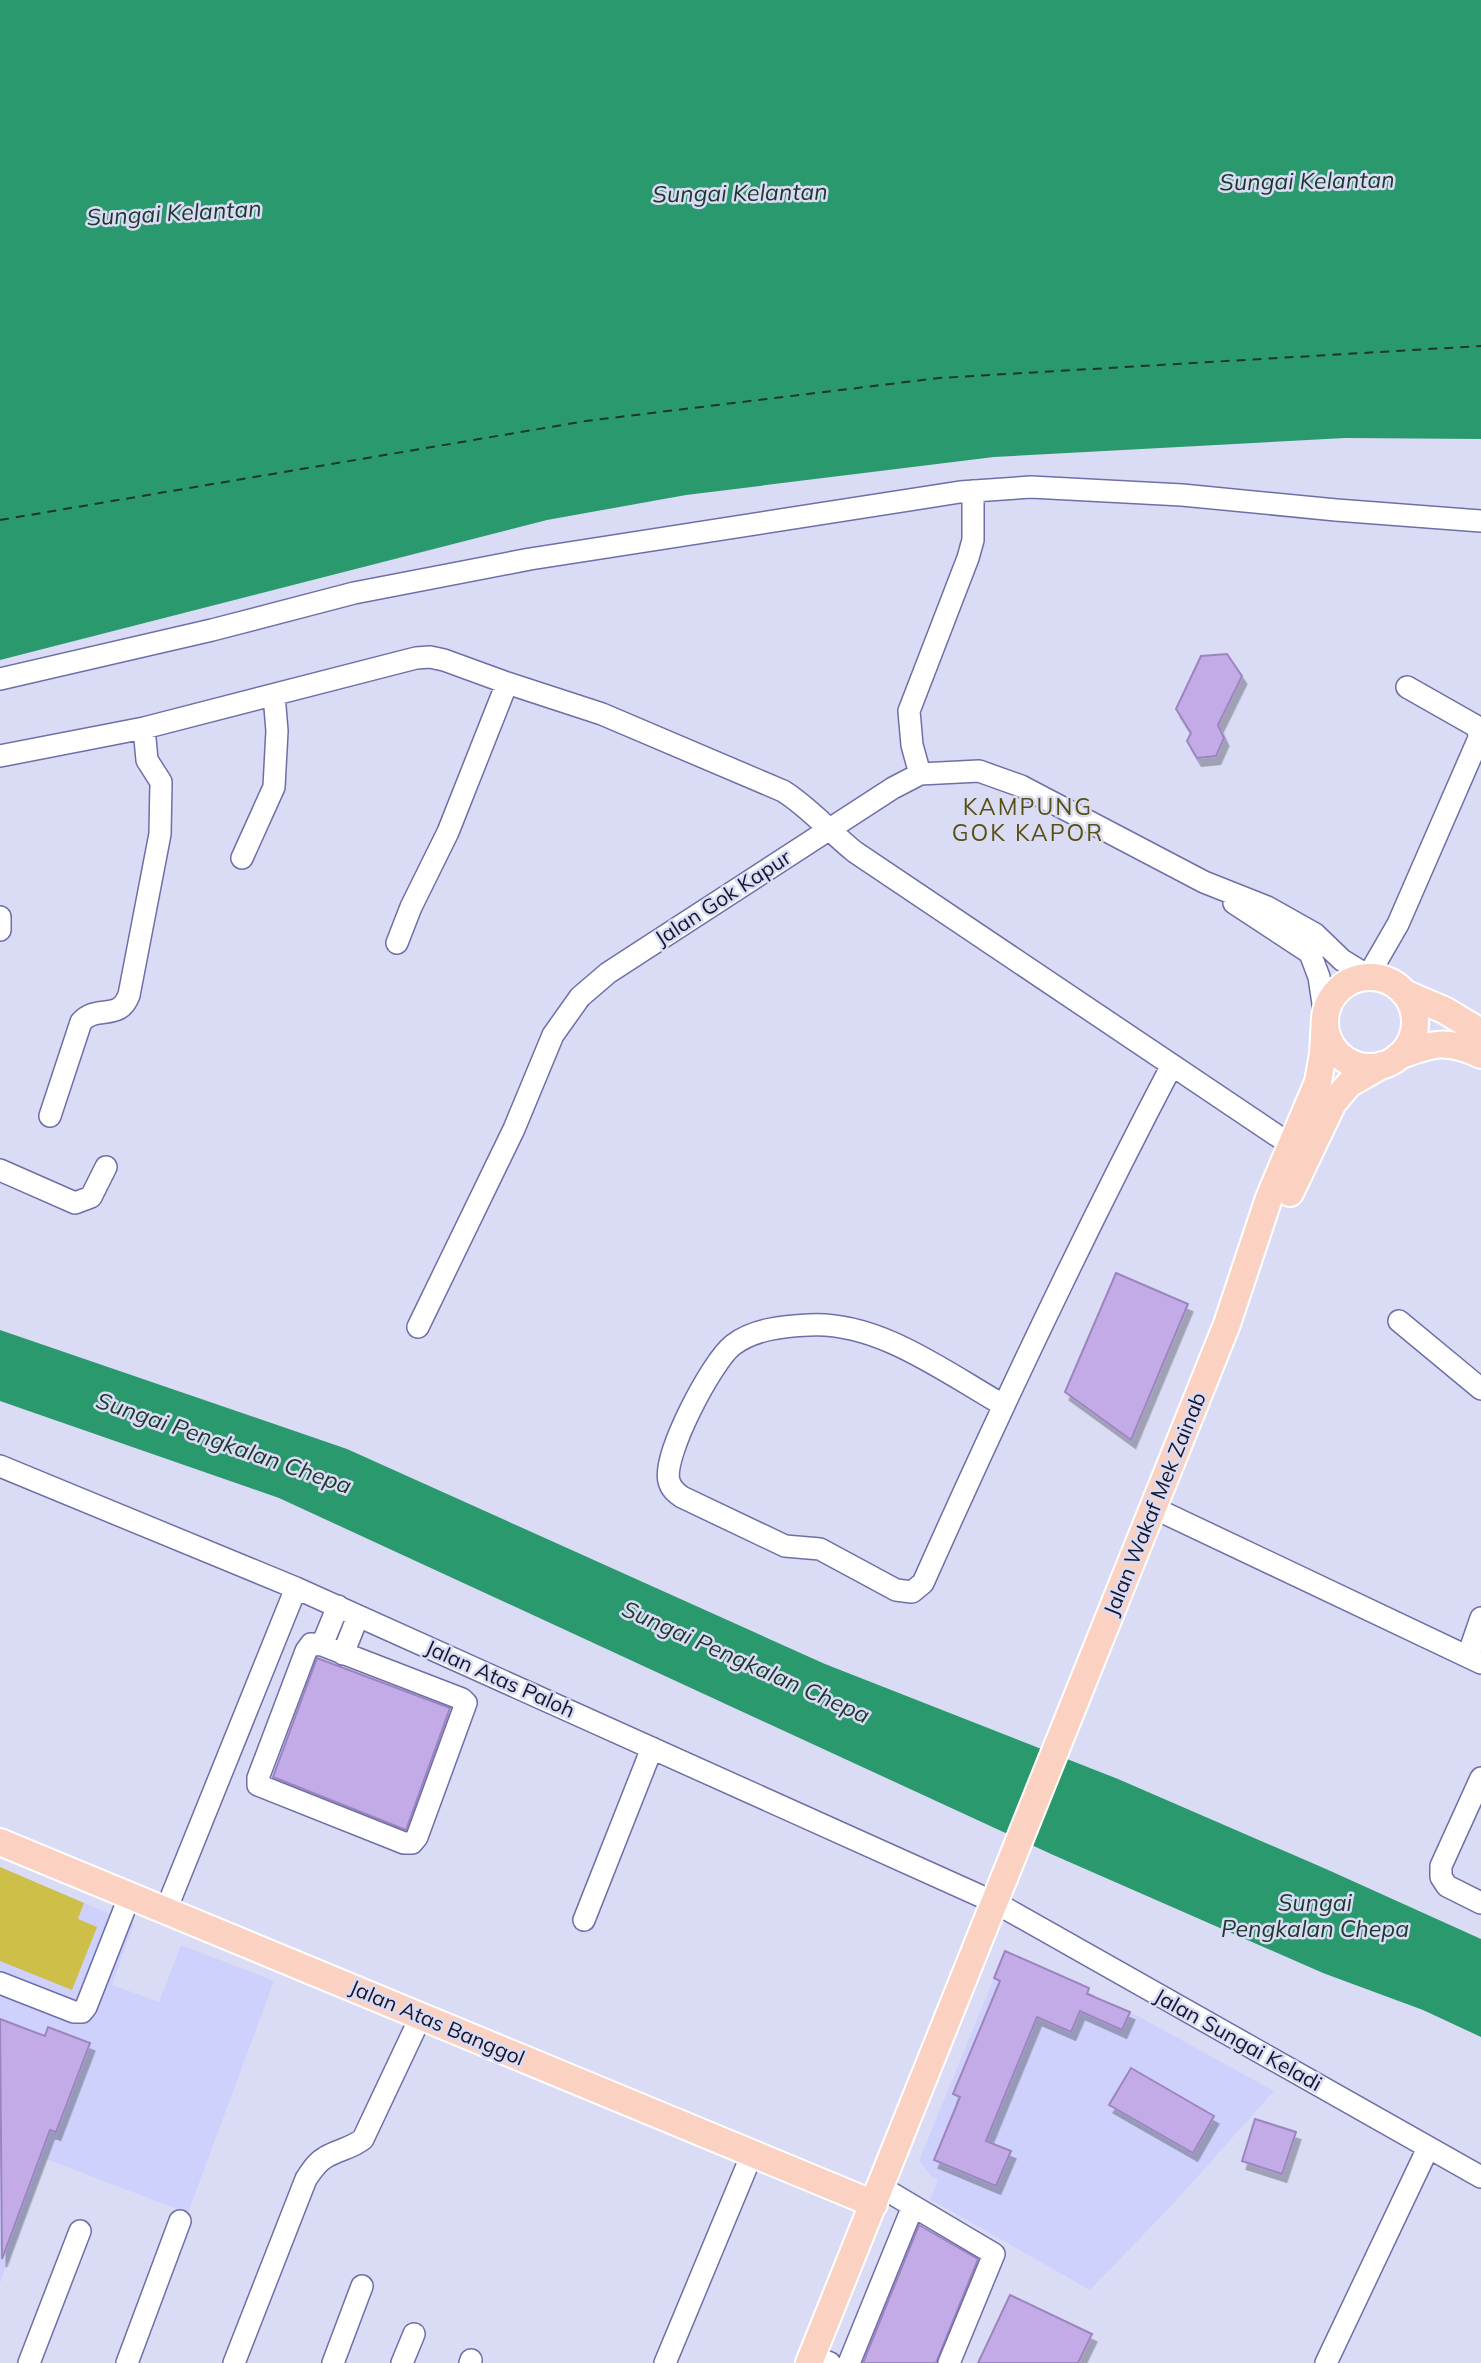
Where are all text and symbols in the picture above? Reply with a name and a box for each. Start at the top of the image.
water label: Sungai Kelantan [1219,164,1395,197]
water label: Sungai Kelantan [652,176,828,209]
water label: Sungai Kelantan [86,193,262,232]
district label: KAMPUNG GOK KAPOR [952,792,1104,847]
street label: Jalan Gok Kapur [650,843,796,951]
water label: Sungai Pengkalan Chepa [93,1385,356,1500]
street label: Jalan Wakaf Mek Zainab [1097,1388,1211,1619]
water label: Sungai Pengkalan Chepa [618,1594,875,1729]
street label: Jalan Atas Paloh [422,1633,579,1723]
water label: Sungai Pengkalan Chepa [1221,1888,1409,1943]
street label: Jalan Atas Banggol [346,1973,529,2071]
street label: Jalan Sungai Keladi [1150,1982,1327,2096]

